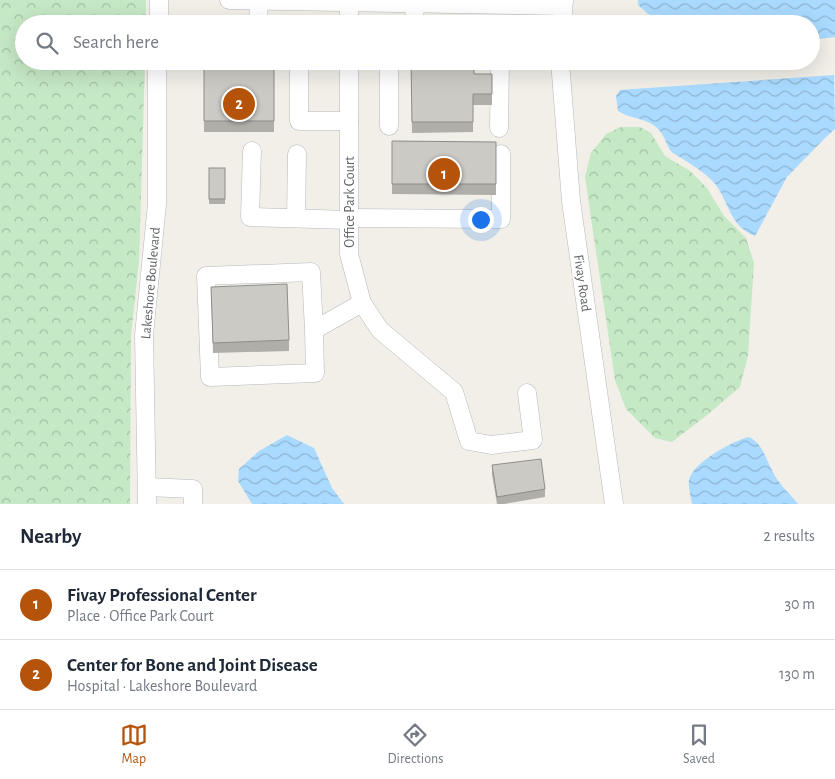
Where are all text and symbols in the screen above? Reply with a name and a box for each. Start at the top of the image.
search box [15,15,820,70]
icon: search [33,29,61,57]
text: Search here [73,33,159,52]
pin: 2 [223,85,255,123]
pin: 1 [428,155,460,193]
street label: Office Park Court [343,156,357,248]
your location [468,207,494,233]
street label: Lakeshore Boulevard [139,226,163,340]
street label: Fivay Road [571,254,593,313]
text: Nearby [20,526,81,547]
text: 2 results [763,528,815,544]
text: Fivay Professional Center [67,586,257,605]
text: 1 [33,596,39,612]
text: 30 m [785,596,815,612]
text: Place · Office Park Court [67,608,214,624]
text: Center for Bone and Joint Disease [67,656,318,675]
text: 2 [32,666,40,682]
text: 130 m [779,666,815,682]
text: Hospital · Lakeshore Boulevard [67,678,257,694]
tab: Map [120,721,148,768]
tab: Directions [388,721,443,768]
tab: Saved [683,721,715,768]

